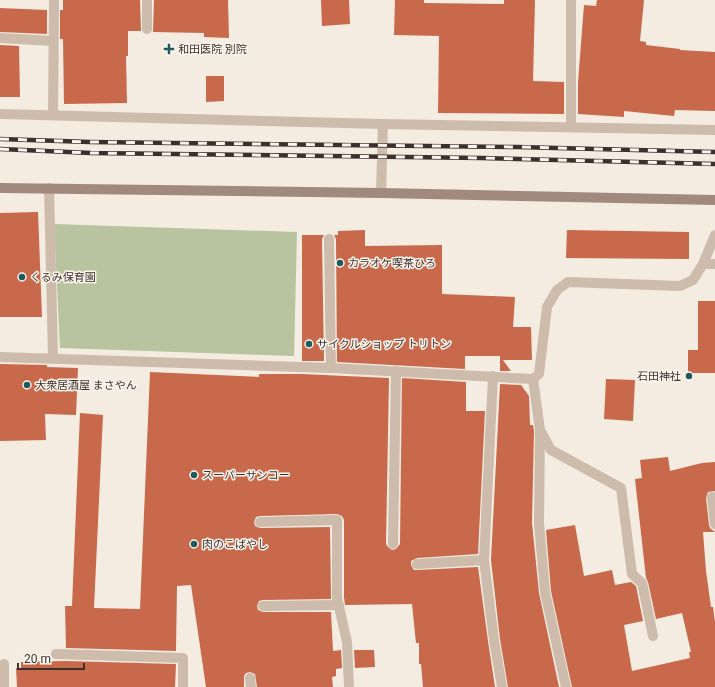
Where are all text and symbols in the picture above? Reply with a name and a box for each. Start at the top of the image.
marker: 和田医院 別院 [163,43,175,55]
place label: 和田医院 別院 [178,43,247,56]
place label: カラオケ喫茶ひろ [348,257,436,270]
marker: カラオケ喫茶ひろ [335,258,345,268]
place label: くるみ保育園 [30,271,96,284]
marker: くるみ保育園 [17,272,27,282]
place label: サイクルショップ トリトン [317,338,451,351]
marker: サイクルショップ トリトン [304,339,314,349]
place label: 石田神社 [637,370,681,383]
marker: 石田神社 [684,371,694,381]
place label: 大衆居酒屋 まさやん [35,379,137,392]
marker: 大衆居酒屋 まさやん [22,380,32,390]
place label: スーパーサンコー [202,469,290,482]
marker: スーパーサンコー [189,470,199,480]
place label: 肉のこばやし [202,538,268,551]
marker: 肉のこばやし [189,539,199,549]
scale bar [18,645,84,671]
text: 20 m [24,652,51,666]

